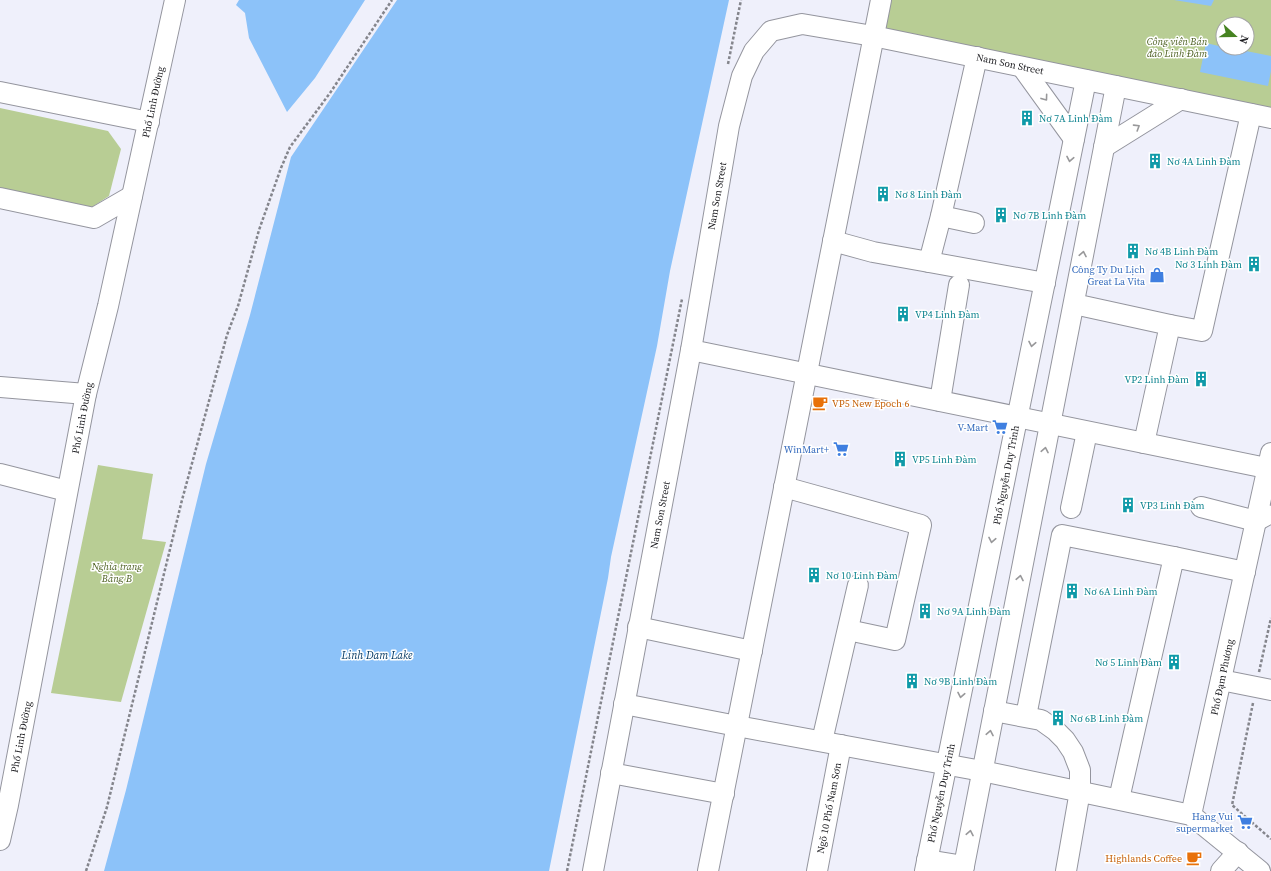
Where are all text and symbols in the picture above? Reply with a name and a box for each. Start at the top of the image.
north arrow [1215,16,1255,56]
text: N [1235,33,1252,46]
park label: Công viên Bán đảo Linh Đàm [1147,35,1208,60]
street label: Nam Son Street [975,51,1046,78]
street label: Phố Linh Đường [139,65,167,139]
one-way arrow [1040,94,1047,101]
building icon: Nơ 7A Linh Đàm [1018,109,1036,127]
place label: Nơ 7A Linh Đàm [1039,112,1113,125]
one-way arrow [1133,124,1140,132]
building icon: Nơ 4A Linh Đàm [1146,152,1164,170]
place label: Nơ 4A Linh Đàm [1167,155,1241,168]
one-way arrow [1066,156,1074,162]
street label: Nam Son Street [705,160,729,231]
building icon: Nơ 8 Linh Đàm [874,185,892,203]
place label: Nơ 8 Linh Đàm [895,188,962,201]
building icon: Nơ 7B Linh Đàm [992,206,1010,224]
place label: Nơ 7B Linh Đàm [1013,209,1086,222]
building icon: Nơ 4B Linh Đàm [1124,242,1142,260]
place label: Nơ 4B Linh Đàm [1145,245,1218,258]
one-way arrow [1079,251,1087,257]
building icon: Nơ 3 Linh Đàm [1245,255,1263,273]
place label: Nơ 3 Linh Đàm [1175,258,1242,271]
place label: Công Ty Du Lịch Great La Vita [1072,263,1146,288]
shop icon: Công Ty Du Lịch Great La Vita [1148,266,1166,284]
building icon: VP4 Linh Đàm [894,305,912,323]
place label: VP4 Linh Đàm [915,308,979,321]
one-way arrow [1029,341,1037,347]
building icon: VP2 Linh Đàm [1192,370,1210,388]
place label: VP2 Linh Đàm [1125,373,1189,386]
street label: Phố Linh Đường [69,381,95,455]
cafe icon: VP5 New Epoch 6 [811,394,829,412]
place label: VP5 New Epoch 6 [832,397,909,410]
supermarket icon: V-Mart [991,418,1009,436]
place label: V-Mart [957,421,989,434]
street label: Phố Nguyễn Duy Trinh [990,424,1022,526]
supermarket icon: WinMart+ [832,440,850,458]
place label: WinMart+ [784,443,830,456]
one-way arrow [1041,447,1049,453]
building icon: VP5 Linh Đàm [891,450,909,468]
place label: VP5 Linh Đàm [912,453,976,466]
street label: Nam Son Street [647,479,673,550]
building icon: VP3 Linh Đàm [1119,496,1137,514]
place label: VP3 Linh Đàm [1140,499,1204,512]
one-way arrow [989,537,997,543]
park label: Nghĩa trang Bằng B [91,560,143,585]
building icon: Nơ 10 Linh Đàm [805,566,823,584]
place label: Nơ 10 Linh Đàm [826,569,898,582]
one-way arrow [1016,575,1024,581]
building icon: Nơ 6A Linh Đàm [1063,582,1081,600]
place label: Nơ 6A Linh Đàm [1084,585,1158,598]
building icon: Nơ 9A Linh Đàm [916,602,934,620]
place label: Nơ 9A Linh Đàm [937,605,1011,618]
street label: Phố Đạm Phương [1208,638,1236,716]
water label: Linh Dam Lake [341,648,413,663]
building icon: Nơ 5 Linh Đàm [1165,653,1183,671]
place label: Nơ 5 Linh Đàm [1095,656,1162,669]
building icon: Nơ 9B Linh Đàm [903,672,921,690]
place label: Nơ 9B Linh Đàm [924,675,997,688]
one-way arrow [957,692,966,698]
street label: Phố Linh Đường [8,700,34,774]
building icon: Nơ 6B Linh Đàm [1049,709,1067,727]
place label: Nơ 6B Linh Đàm [1070,712,1143,725]
one-way arrow [985,730,994,736]
street label: Phố Nguyễn Duy Trinh [924,742,958,844]
street label: Ngõ 10 Phố Nam Sơn [814,761,844,855]
place label: Hang Vui supermarket [1176,810,1234,835]
supermarket icon: Hang Vui supermarket [1236,813,1254,831]
one-way arrow [966,830,974,836]
cafe icon: Highlands Coffee [1185,849,1203,867]
place label: Highlands Coffee [1105,852,1182,865]

